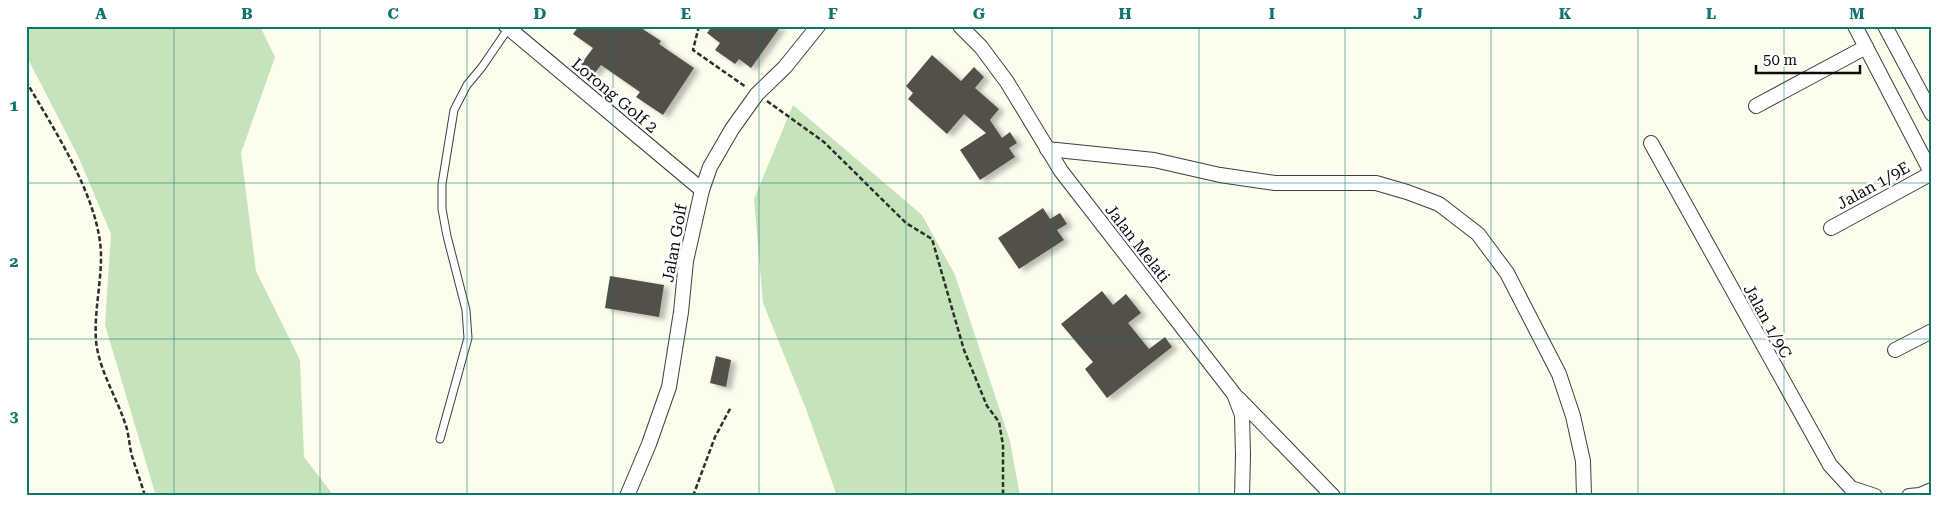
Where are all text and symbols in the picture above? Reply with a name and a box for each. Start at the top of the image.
text: A [95,4,107,23]
text: B [241,4,253,23]
text: C [387,4,399,23]
text: D [534,4,547,23]
text: E [681,4,691,23]
text: F [828,4,838,23]
text: G [973,4,986,23]
text: H [1118,4,1132,23]
text: I [1269,4,1275,23]
text: J [1413,4,1423,23]
text: K [1559,4,1572,23]
text: L [1706,4,1716,23]
text: M [1849,4,1865,23]
scale bar [1756,42,1859,74]
text: 50 m [1763,51,1798,69]
street label: Lorong Golf 2 [568,54,661,137]
text: 1 [10,96,19,115]
street label: Jalan 1/9E [1834,158,1913,213]
street label: Jalan Melati [1101,201,1174,286]
street label: Jalan Golf [658,202,691,284]
text: 2 [10,252,19,271]
street label: Jalan 1/9C [1740,281,1796,361]
text: 3 [10,407,19,426]

